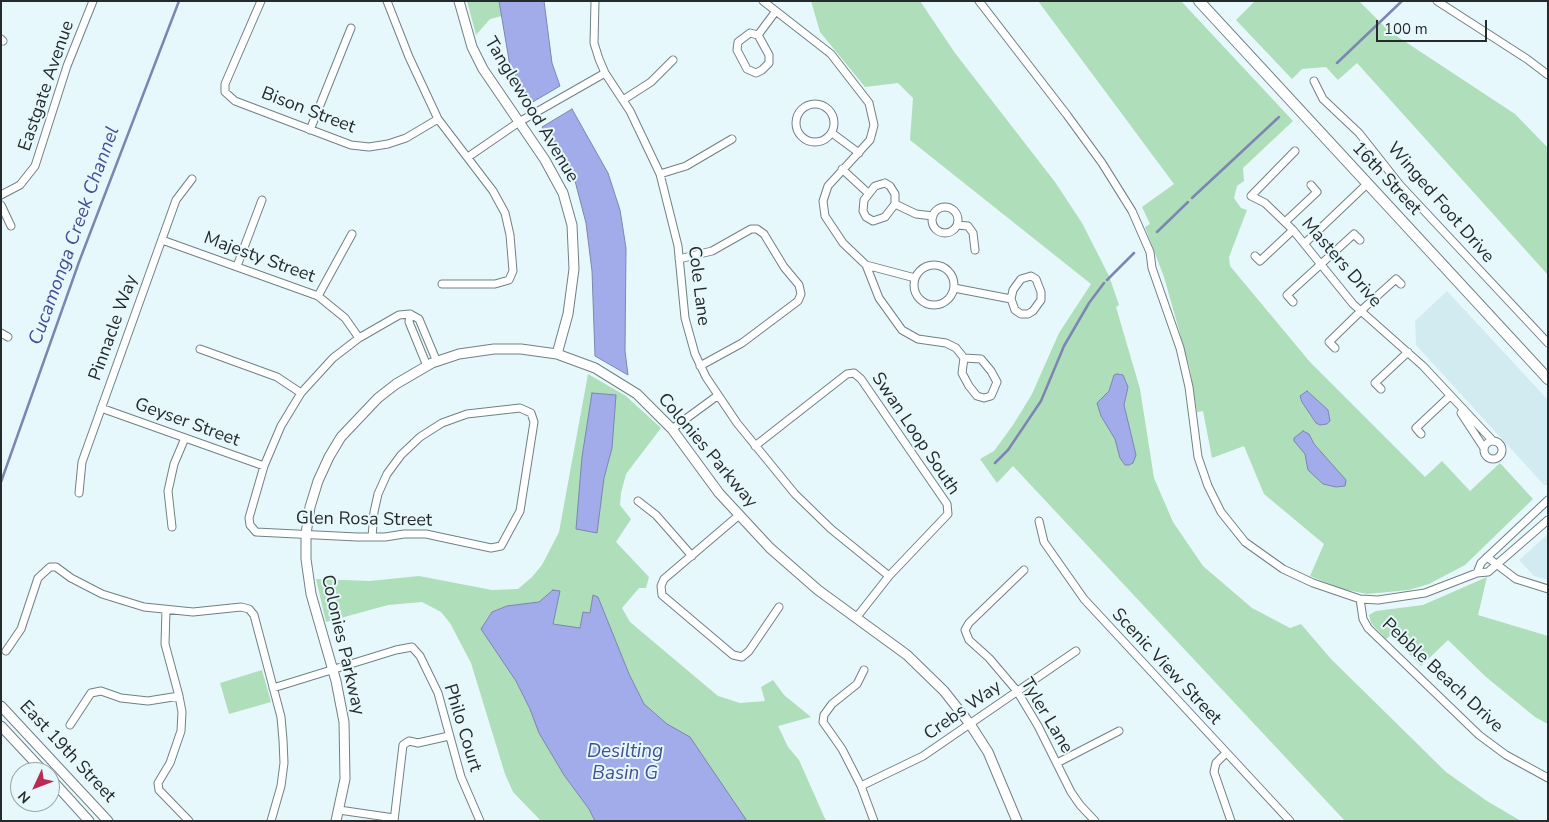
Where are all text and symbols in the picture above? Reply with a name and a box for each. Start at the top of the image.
scale bar [1379,10,1490,42]
street label: Eastgate Avenue [15,18,79,154]
text: 100 m [1384,19,1428,39]
street label: Tanglewood Avenue [479,33,583,187]
street label: Bison Street [258,83,358,139]
water label: Cucamonga Creek Channel [25,124,125,348]
street label: 16th Street [1347,138,1425,220]
street label: Winged Foot Drive [1382,138,1498,268]
street label: Masters Drive [1296,214,1386,312]
street label: Majesty Street [200,228,318,288]
street label: Cole Lane [682,245,714,327]
street label: Pinnacle Way [85,272,143,384]
street label: Swan Loop South [866,369,964,499]
street label: Colonies Parkway [653,389,761,513]
street label: Geyser Street [132,394,242,452]
street label: Glen Rosa Street [296,508,432,532]
street label: Colonies Parkway [315,573,369,717]
street label: Scenic View Street [1107,604,1225,730]
street label: Pebble Beach Drive [1377,614,1507,738]
street label: Tyler Lane [1015,674,1077,758]
street label: Crebs Way [920,677,1006,745]
street label: Philo Court [438,682,486,774]
street label: East 19th Street [14,697,120,807]
water label: Desilting Basin G [587,741,663,785]
north arrow [10,762,60,812]
text: N [14,787,35,807]

